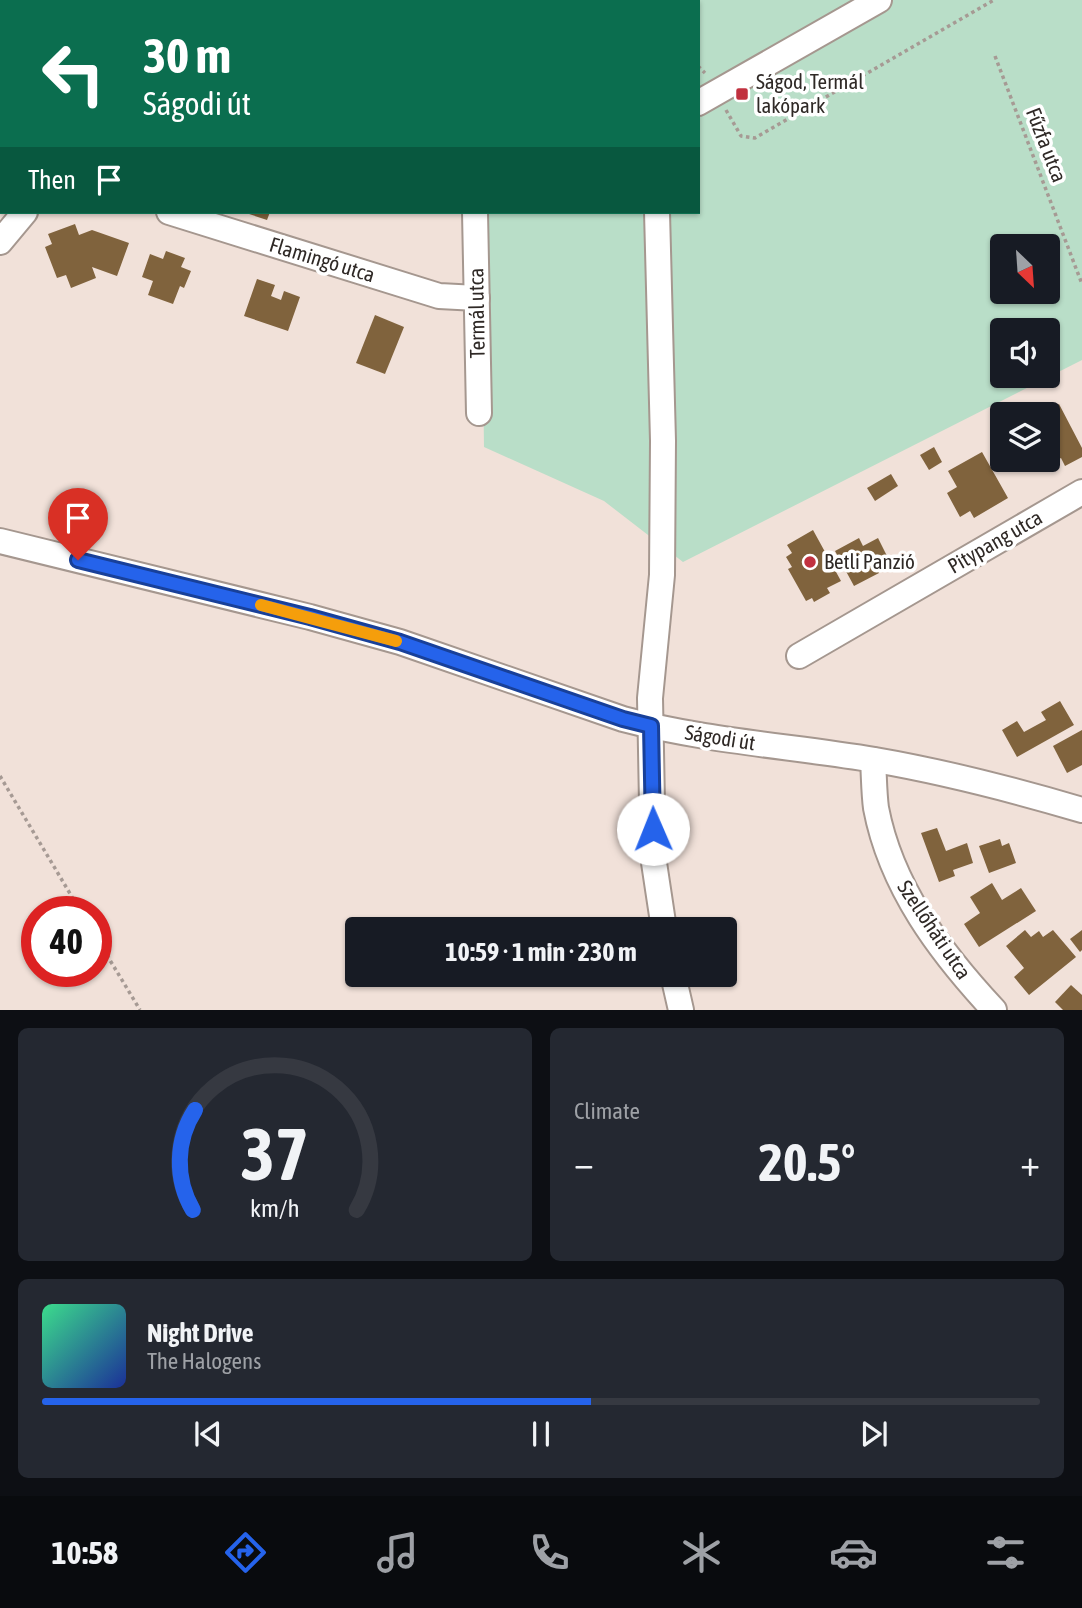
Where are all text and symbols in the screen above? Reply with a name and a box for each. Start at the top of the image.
text: 30 m [143,27,231,83]
icon: left [28,28,119,119]
place label: Ságod, Termál lakópark [756,69,864,117]
text: Ságodi út [143,85,251,122]
marker: Ságod, Termál lakópark [734,86,750,102]
street label: Fűzfa utca [1022,104,1072,185]
icon: arrive [90,161,128,199]
text: Then [28,165,76,195]
street label: Flamingó utca [267,232,378,286]
north arrow [990,234,1060,304]
map controls [990,234,1060,472]
street label: Termál utca [463,268,489,358]
button: sound [990,318,1060,388]
button: layers [990,402,1060,472]
pin [48,488,108,560]
icon: arrive [59,499,97,537]
street label: Pitypang utca [943,505,1046,578]
place label: Betli Panzió [824,549,915,573]
marker: Betli Panzió [802,554,818,570]
street label: Ságodi út [683,720,757,754]
position arrow [616,792,690,866]
street label: Szellőháti utca [893,876,977,983]
speed limit sign: 40 [21,896,112,987]
text: 10:59 · 1 min · 230 m [445,937,637,967]
text: Climate [574,1098,640,1124]
text: 37 [241,1113,309,1196]
text: 20.5° [759,1132,855,1192]
text: − [574,1141,594,1184]
text: + [1020,1141,1040,1184]
text: km/h [250,1194,300,1222]
text: Night Drive [147,1318,254,1348]
text: The Halogens [147,1348,261,1374]
icon: previous [189,1415,227,1453]
icon: pause [522,1415,560,1453]
icon: next [855,1415,893,1453]
icon: directions [221,1528,270,1577]
icon: music [373,1528,422,1577]
icon: phone [525,1528,574,1577]
icon: climate [677,1528,726,1577]
icon: car [829,1528,878,1577]
icon: filters [981,1528,1030,1577]
text: 10:58 [52,1534,118,1571]

